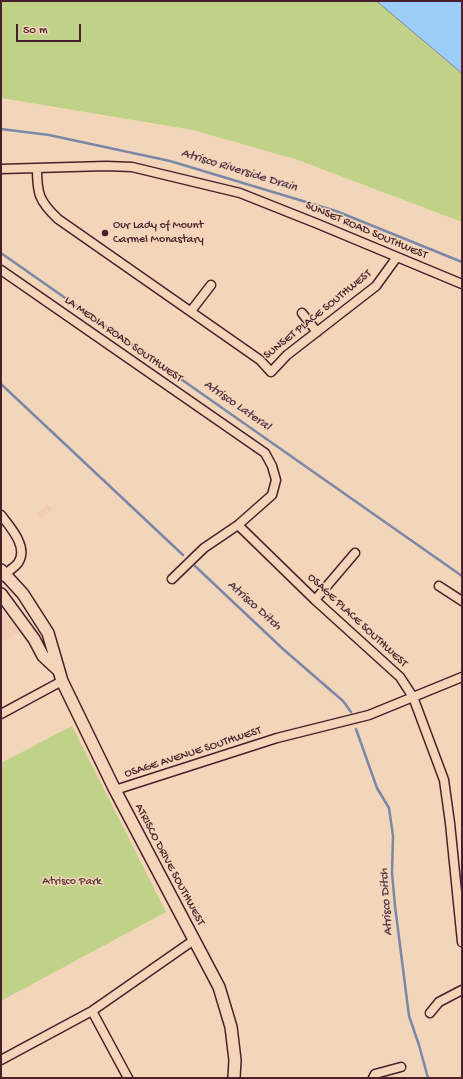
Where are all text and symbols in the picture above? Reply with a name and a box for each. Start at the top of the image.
scale bar [18,16,83,42]
text: 50 m [23,24,48,38]
water label: Atrisco Riverside Drain [179,146,299,196]
street label: SUNSET ROAD SOUTHWEST [303,199,429,263]
place label: Our Lady of Mount Carmel Monastary [113,219,204,247]
marker: Our Lady of Mount Carmel Monastary [100,228,110,238]
street label: SUNSET PLACE SOUTHWEST [261,267,375,363]
street label: LA MEDIA ROAD SOUTHWEST [61,294,185,386]
water label: Atrisco Lateral [201,377,273,435]
street label: OSAGE PLACE SOUTHWEST [304,571,410,671]
water label: Atrisco Ditch [224,578,284,634]
street label: OSAGE AVENUE SOUTHWEST [123,724,263,782]
street label: ATRISCO DRIVE SOUTHWEST [131,802,207,928]
water label: Atrisco Ditch [377,868,397,936]
park label: Atrisco Park [42,875,102,889]

